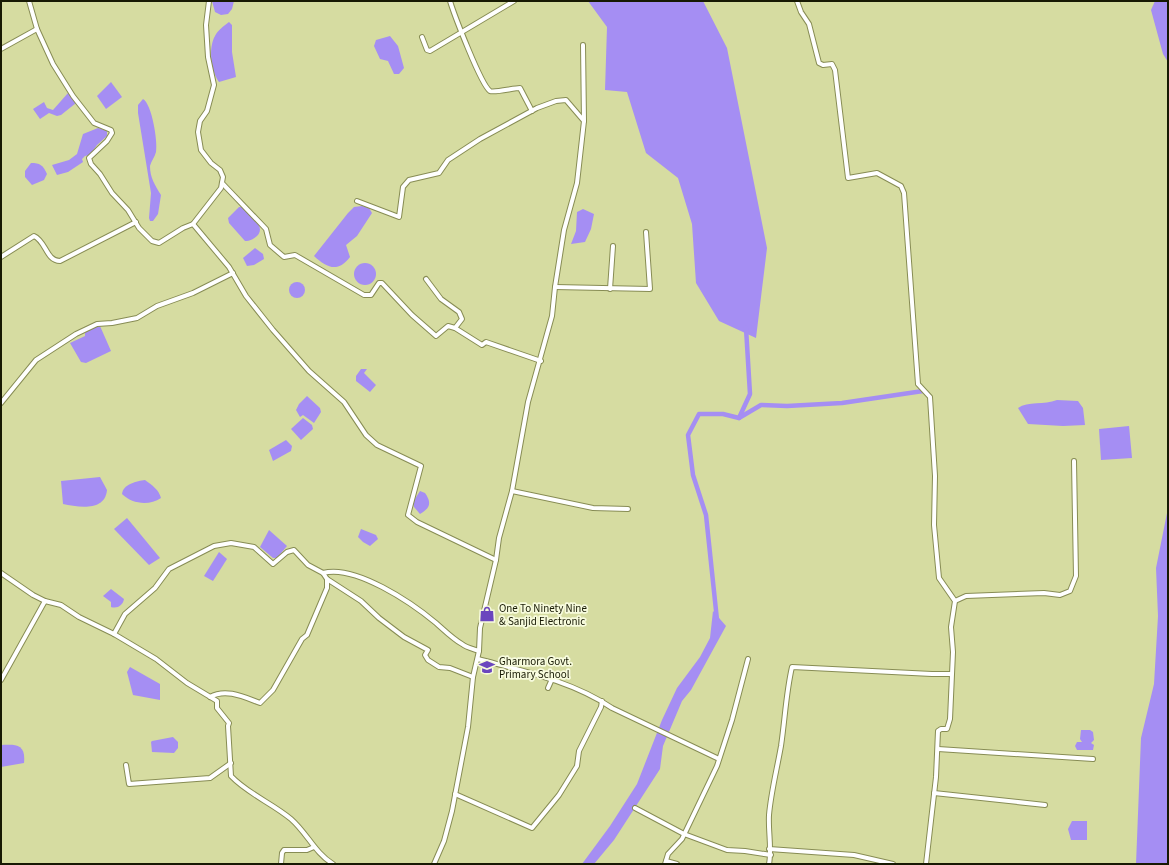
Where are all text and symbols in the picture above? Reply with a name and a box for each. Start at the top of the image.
place label: One To Ninety Nine & Sanjid Electronic [499,601,587,629]
shop icon: One To Ninety Nine & Sanjid Electronic [478,605,496,623]
place label: Gharmora Govt. Primary School [499,654,572,682]
school or university icon: Gharmora Govt. Primary School [478,658,496,676]

